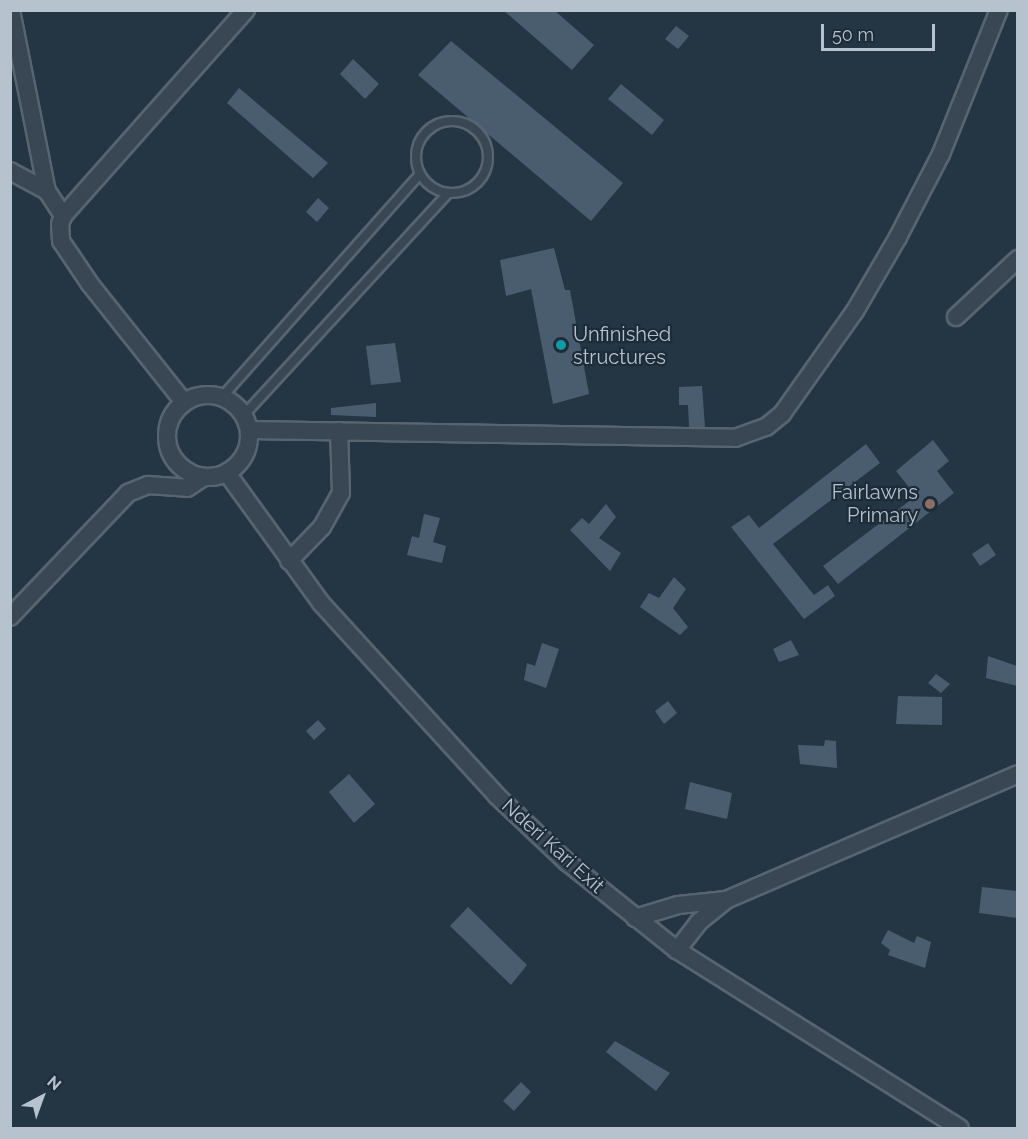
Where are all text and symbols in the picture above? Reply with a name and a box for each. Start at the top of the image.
scale bar [824,12,938,50]
text: 50 m [832,24,874,45]
place label: Unfinished structures [573,322,671,369]
marker: Unfinished structures [554,338,568,352]
place label: Fairlawns Primary [832,480,918,527]
marker: Fairlawns Primary [923,497,937,511]
street label: Nderi Kari Exit [497,794,609,898]
north arrow [12,1067,72,1127]
text: N [43,1072,65,1094]

